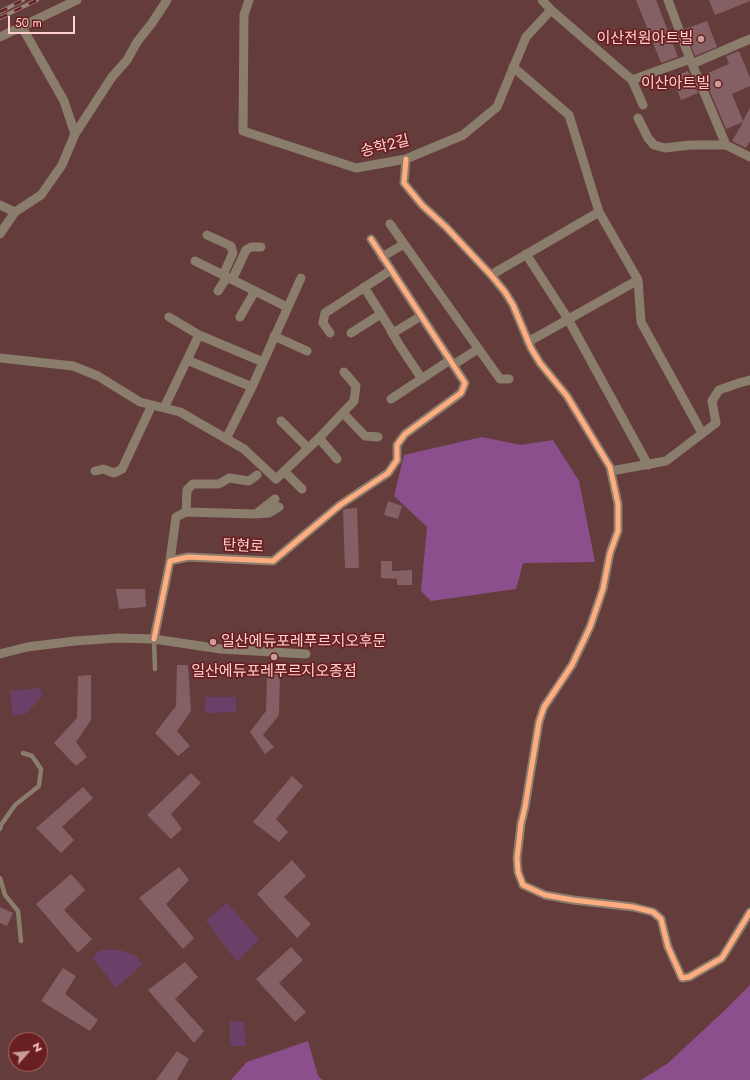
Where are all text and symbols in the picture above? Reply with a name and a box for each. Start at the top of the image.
scale bar [10,8,77,34]
text: 50 m [15,14,42,32]
place label: 이산전원아트빌 [596,30,693,48]
marker: 이산전원아트빌 [696,34,706,44]
place label: 이산아트빌 [641,75,710,93]
marker: 이산아트빌 [713,79,723,89]
street label: 송학2길 [359,132,411,162]
street label: 탄현로 [222,537,264,557]
place label: 일산에듀포레푸르지오후문 [221,633,387,651]
marker: 일산에듀포레푸르지오후문 [208,637,218,647]
marker: 일산에듀포레푸르지오종점 [269,652,279,662]
place label: 일산에듀포레푸르지오종점 [191,663,357,681]
north arrow [8,1032,48,1072]
text: N [29,1039,47,1055]

